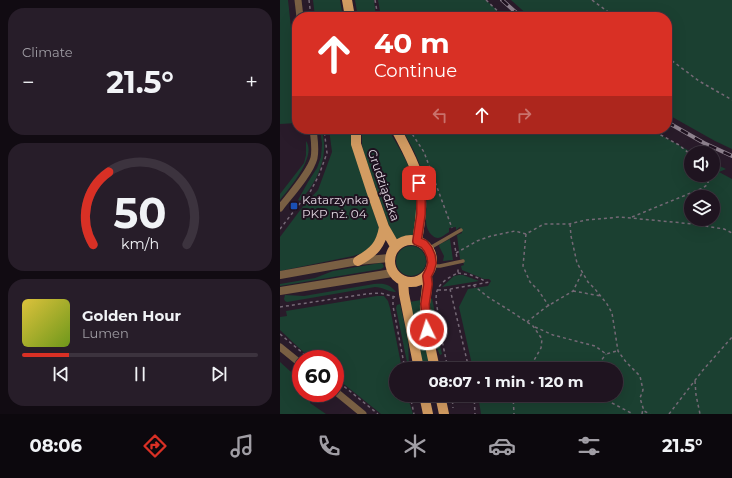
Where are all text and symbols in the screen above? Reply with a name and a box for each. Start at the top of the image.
text: 40 m [374,26,450,60]
icon: ahead [308,28,360,80]
text: Climate [22,44,73,60]
text: Continue [374,60,457,82]
text: 21.5° [106,64,174,101]
text: − [22,69,35,96]
text: + [245,69,258,96]
icon: left [429,104,451,126]
icon: ahead [471,104,493,126]
icon: right [513,104,535,126]
map controls [684,146,720,226]
button: sound [684,146,720,182]
street label: Grudziądzka [365,147,403,223]
pin [402,166,436,200]
icon: arrive [408,172,430,194]
text: 50 [114,188,166,238]
button: layers [684,190,720,226]
place label: Katarzynka PKP nż. 04 [302,192,369,221]
marker: Katarzynka PKP nż. 04 [289,201,299,211]
text: km/h [121,235,159,253]
text: Golden Hour [82,306,181,325]
position arrow [406,309,448,351]
text: Lumen [82,325,129,341]
speed limit sign: 60 [292,350,344,402]
icon: previous [50,363,72,385]
icon: pause [129,363,151,385]
icon: next [208,363,230,385]
text: 08:07 · 1 min · 120 m [428,372,584,391]
icon: directions [141,432,169,460]
icon: music [228,432,256,460]
icon: phone [315,432,343,460]
icon: climate [401,432,429,460]
icon: car [488,432,516,460]
icon: filters [575,432,603,460]
text: 08:06 [29,435,82,457]
text: 21.5° [662,435,702,457]

